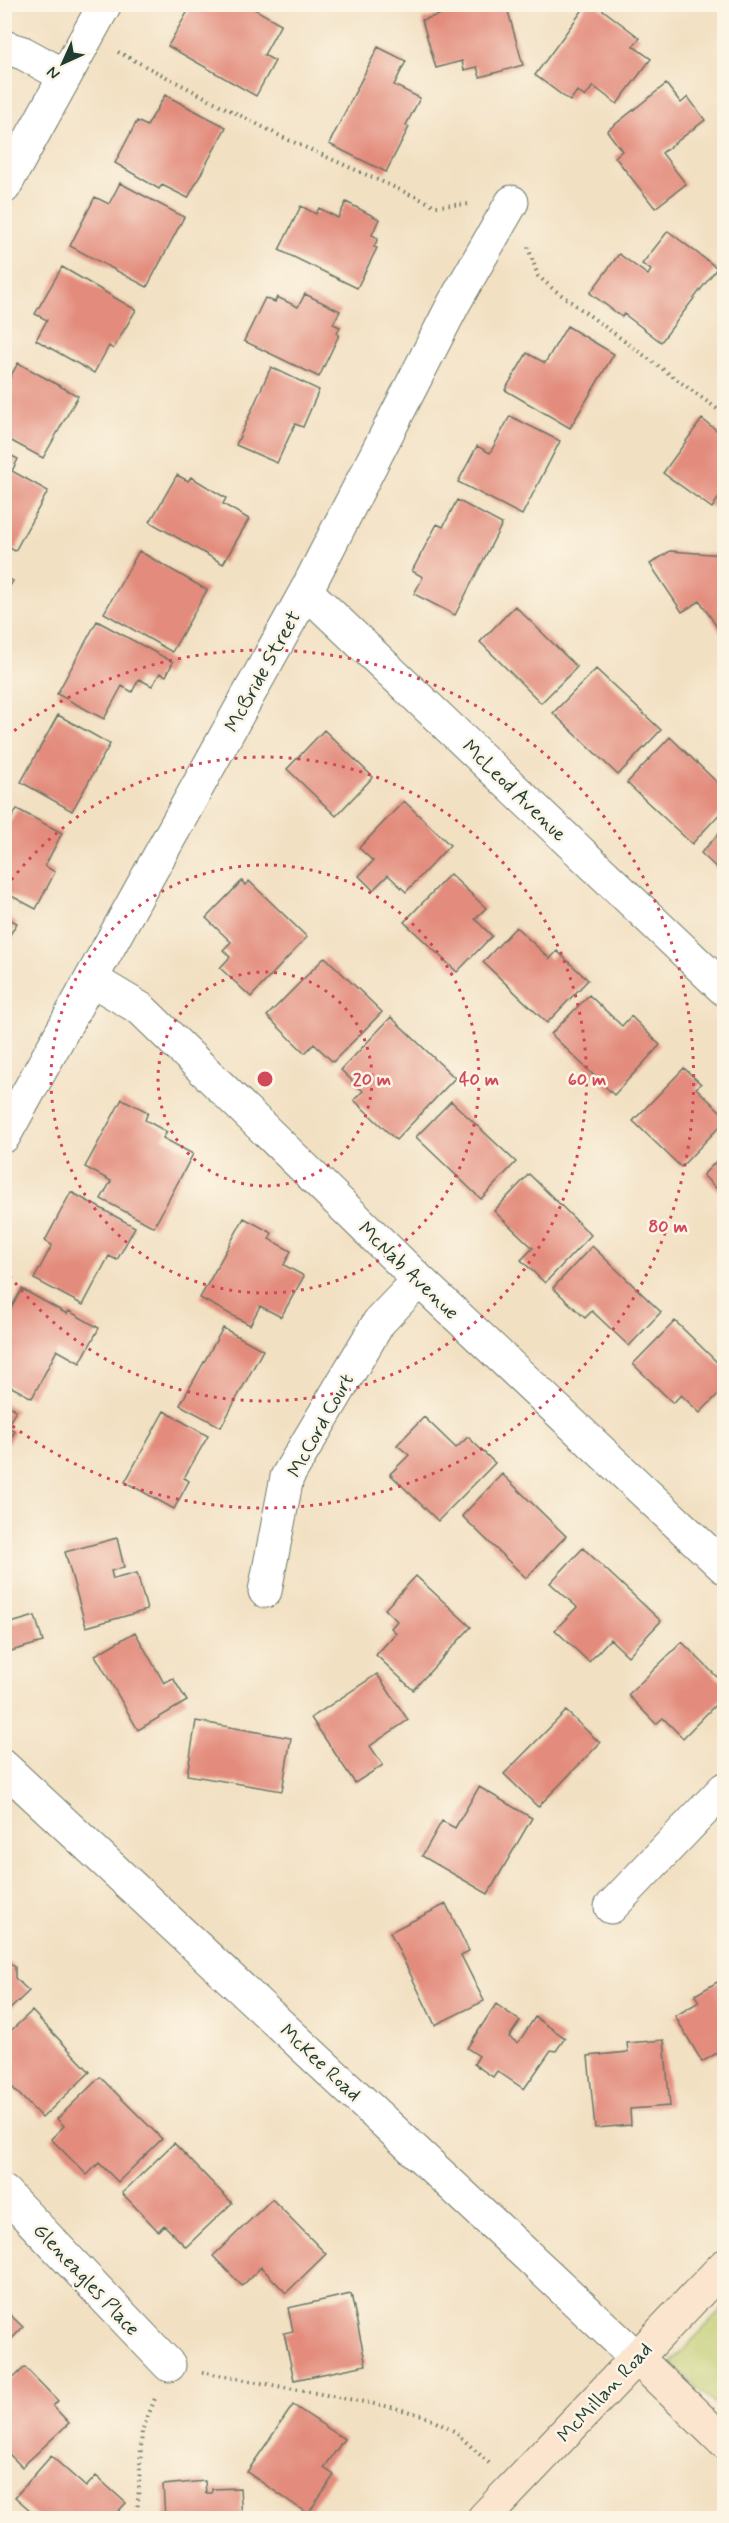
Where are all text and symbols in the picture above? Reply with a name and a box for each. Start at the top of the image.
north arrow [33,33,93,93]
text: N [42,61,65,84]
street label: McBride Street [219,606,308,737]
street label: McLeod Avenue [456,734,572,848]
text: 20 m [353,1068,391,1092]
text: 40 m [459,1068,499,1092]
text: 60 m [568,1068,606,1092]
centre of rings [255,1069,275,1089]
text: 80 m [648,1215,688,1239]
street label: McNab Avenue [352,1216,464,1326]
street label: McCord Court [282,1369,361,1483]
street label: McKee Road [273,2018,367,2108]
street label: Gleneagles Place [26,2218,145,2342]
street label: McMillan Road [552,2337,659,2449]

